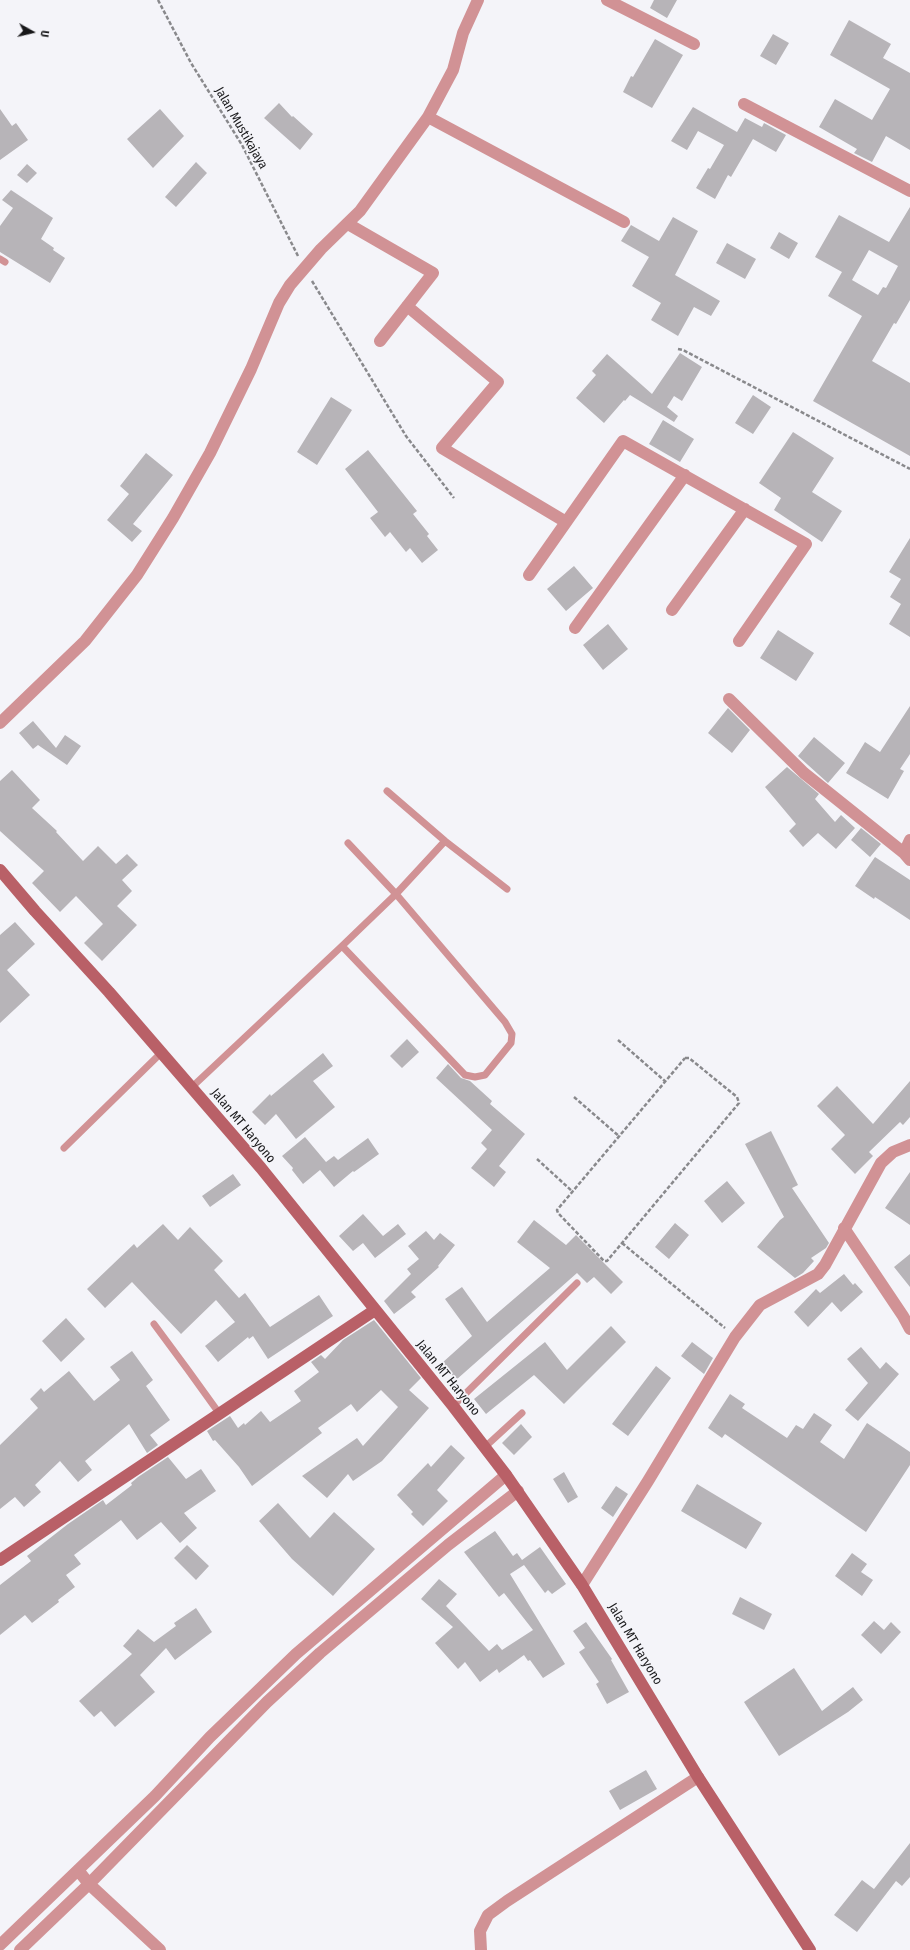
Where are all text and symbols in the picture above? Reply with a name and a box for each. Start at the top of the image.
north arrow [12,12,52,52]
text: U [37,30,51,38]
street label: Jalan Mustikajaya [211,84,271,172]
street label: Jalan MT Haryono [207,1086,279,1166]
street label: Jalan MT Haryono [413,1337,483,1419]
street label: Jalan MT Haryono [604,1600,666,1688]

